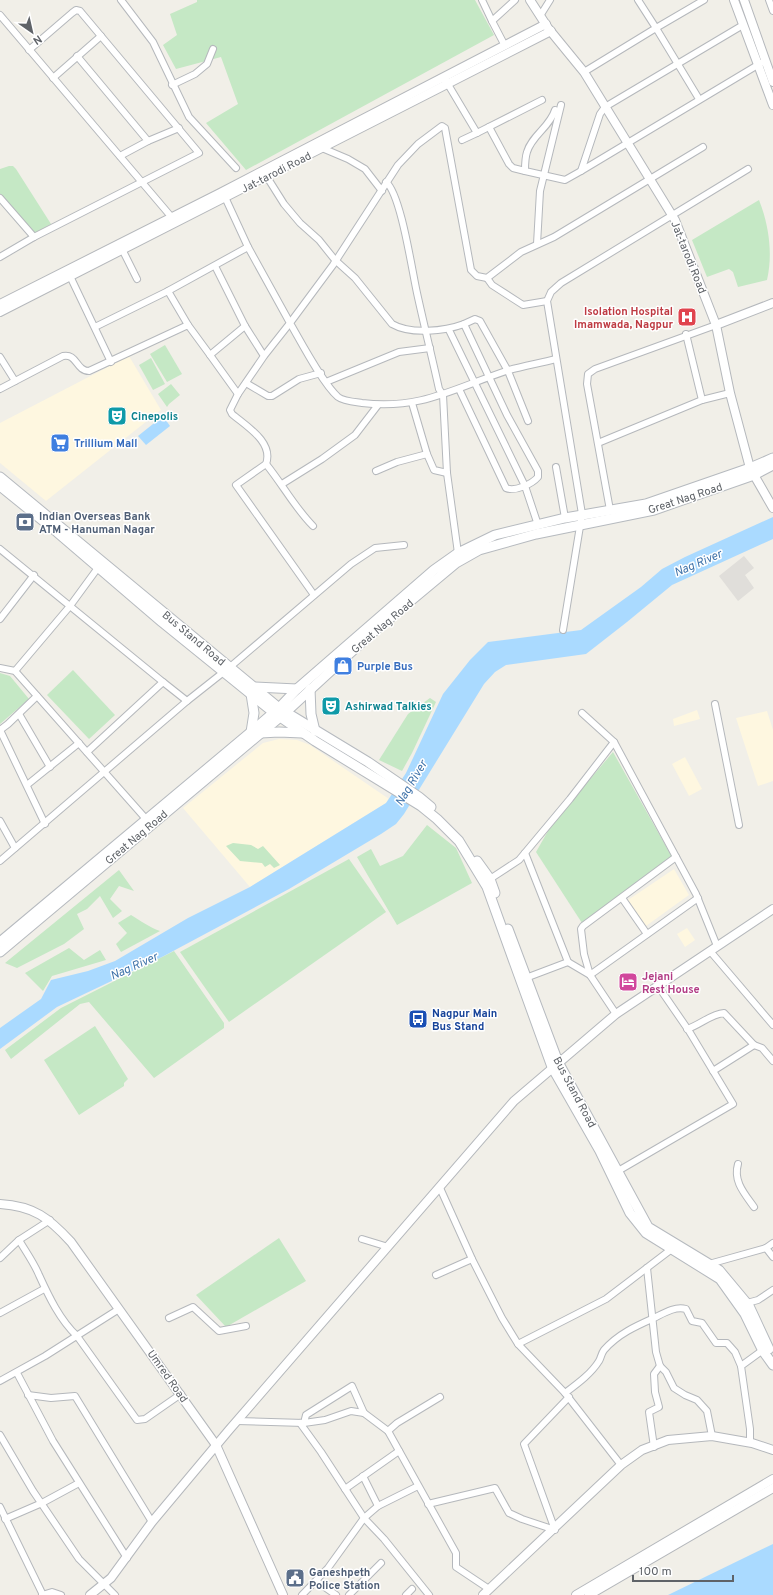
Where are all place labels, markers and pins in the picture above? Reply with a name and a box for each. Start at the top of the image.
place label: Isolation Hospital Imamwada, Nagpur [574,305,673,332]
hospital icon: Isolation Hospital Imamwada, Nagpur [676,306,698,328]
theatre icon: Cinepolis [106,405,128,427]
place label: Cinepolis [131,410,178,424]
supermarket icon: Trillium Mall [49,432,71,454]
place label: Trillium Mall [74,437,137,451]
place label: Indian Overseas Bank ATM - Hanuman Nagar [39,510,155,537]
bank icon: Indian Overseas Bank ATM - Hanuman Nagar [14,511,36,533]
shop icon: Purple Bus [332,655,354,677]
place label: Purple Bus [357,660,413,674]
theatre icon: Ashirwad Talkies [320,695,342,717]
place label: Ashirwad Talkies [345,700,432,714]
place label: Jejani Rest House [642,970,700,997]
hotel icon: Jejani Rest House [617,971,639,993]
place label: Nagpur Main Bus Stand [432,1007,497,1034]
bus stop icon: Nagpur Main Bus Stand [407,1008,429,1030]
place label: Ganeshpeth Police Station [309,1566,380,1593]
public building icon: Ganeshpeth Police Station [284,1567,306,1589]

